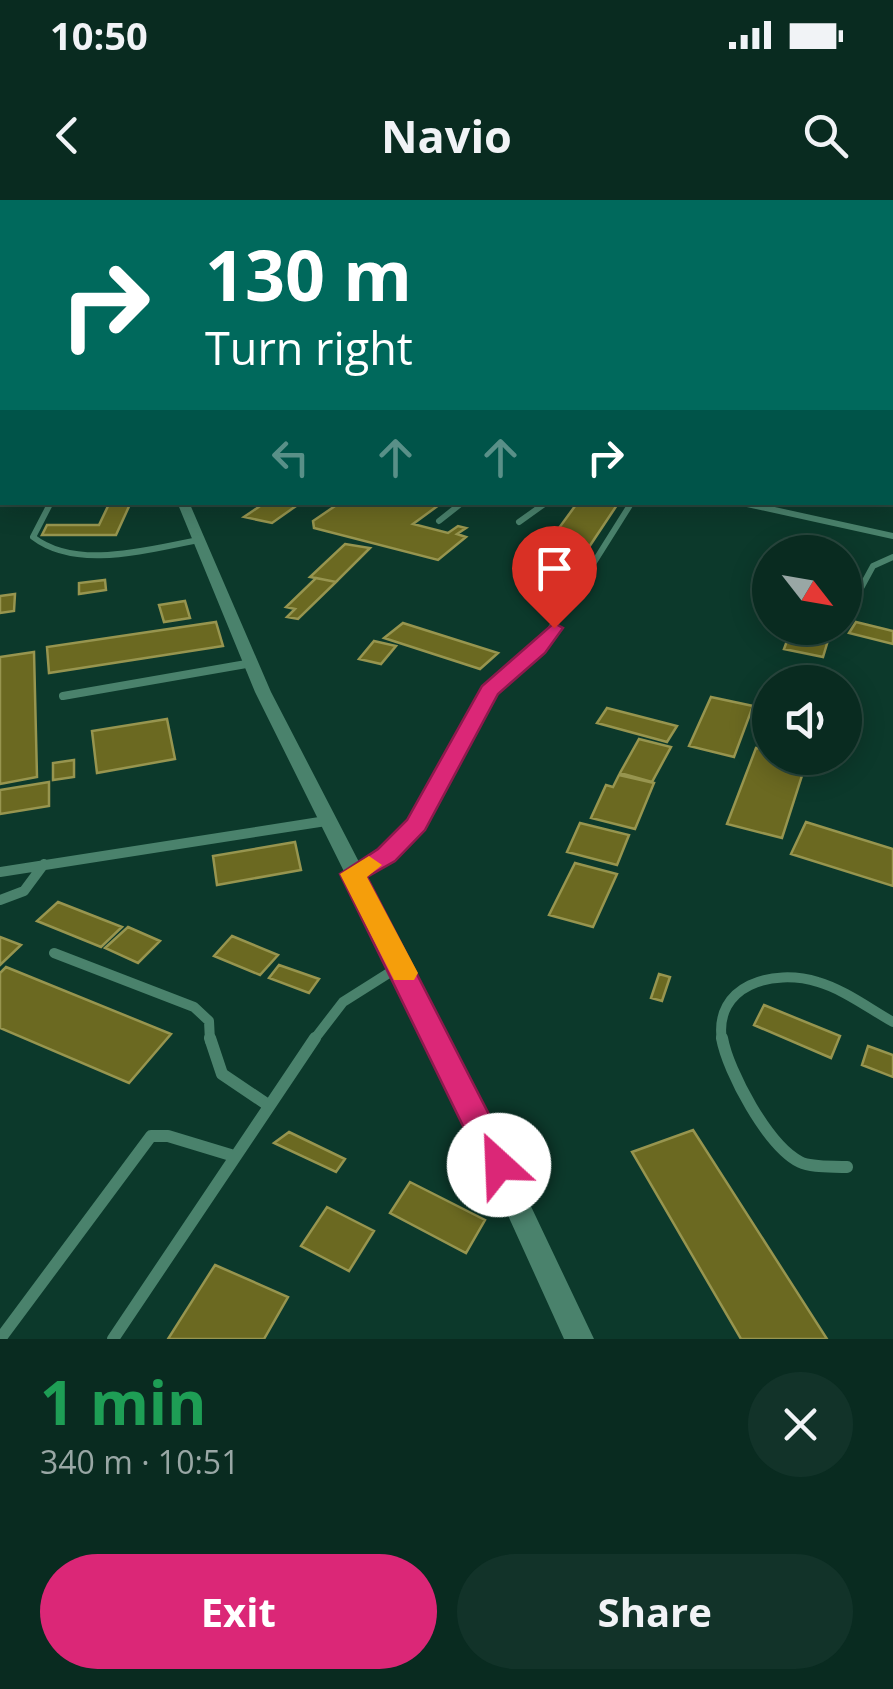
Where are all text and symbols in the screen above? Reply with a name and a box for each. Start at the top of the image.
text: 10:50 [50,9,148,61]
text: Navio [381,105,512,166]
icon: back [40,108,95,163]
icon: search [798,108,853,163]
text: 130 m [205,226,412,322]
icon: right [40,240,170,370]
text: Turn right [205,317,413,378]
icon: left [263,430,318,485]
icon: ahead [368,430,423,485]
icon: ahead [473,430,528,485]
icon: right [578,430,633,485]
pin [512,526,597,629]
north arrow [752,535,862,645]
map controls [752,535,862,775]
icon: arrive [527,541,582,596]
button: sound [752,665,862,775]
position arrow [447,1113,551,1217]
text: 1 min [40,1361,207,1443]
button: close [748,1372,853,1477]
text: 340 m · 10:51 [40,1440,239,1483]
button: Exit [40,1554,437,1669]
button: Share [457,1554,853,1669]

